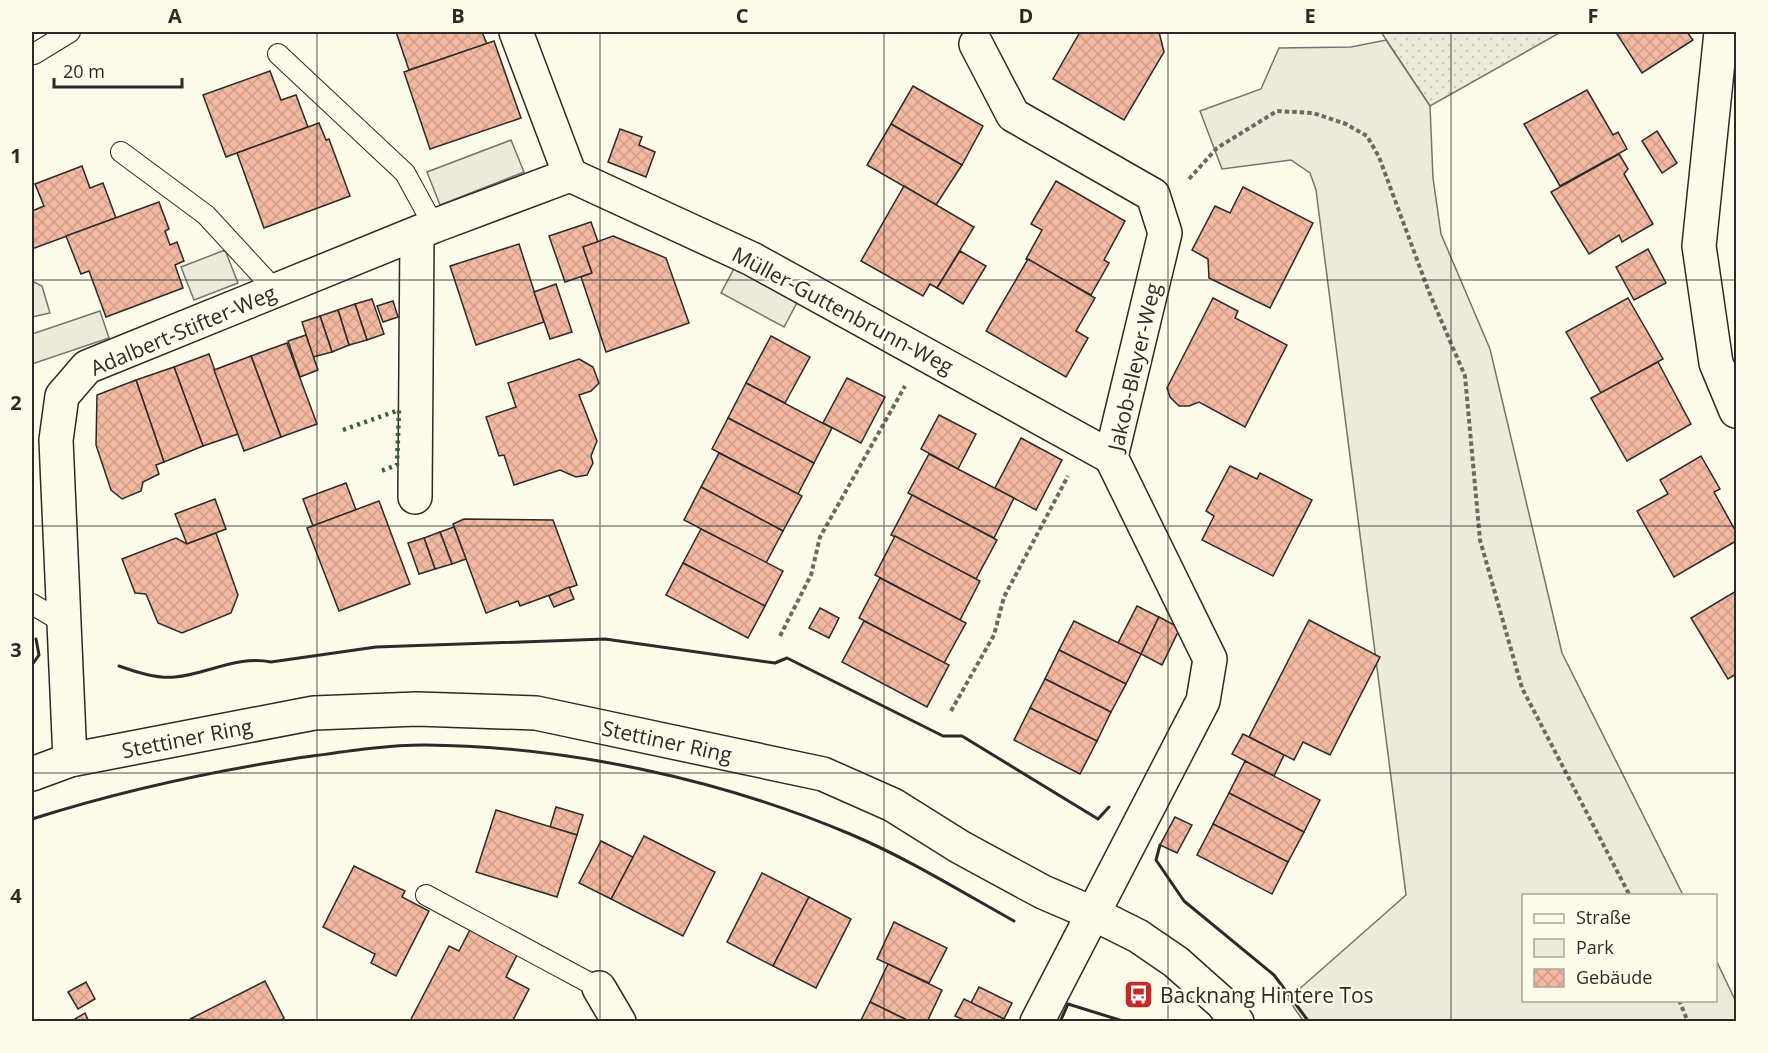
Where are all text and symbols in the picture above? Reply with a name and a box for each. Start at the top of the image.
text: A [168,2,182,29]
text: B [451,2,465,29]
text: C [736,2,749,29]
text: D [1019,2,1033,29]
text: E [1304,2,1316,29]
text: F [1588,2,1598,29]
scale bar [54,51,182,89]
text: 20 m [63,59,105,83]
text: 1 [10,142,22,169]
street label: Müller-Guttenbrunn-Weg [728,240,958,380]
street label: Adalbert-Stifter-Weg [86,278,280,382]
street label: Jakob-Bleyer-Weg [1101,280,1167,456]
text: 2 [10,389,22,416]
text: 3 [10,636,22,663]
street label: Stettiner Ring [119,712,255,764]
street label: Stettiner Ring [599,714,735,768]
text: 4 [10,882,22,909]
legend [1522,894,1717,1002]
text: Straße [1576,905,1631,929]
text: Park [1576,935,1614,959]
text: Gebäude [1576,965,1652,989]
bus stop icon: Backnang Hintere Tos [1123,979,1155,1011]
place label: Backnang Hintere Tos [1160,981,1374,1009]

